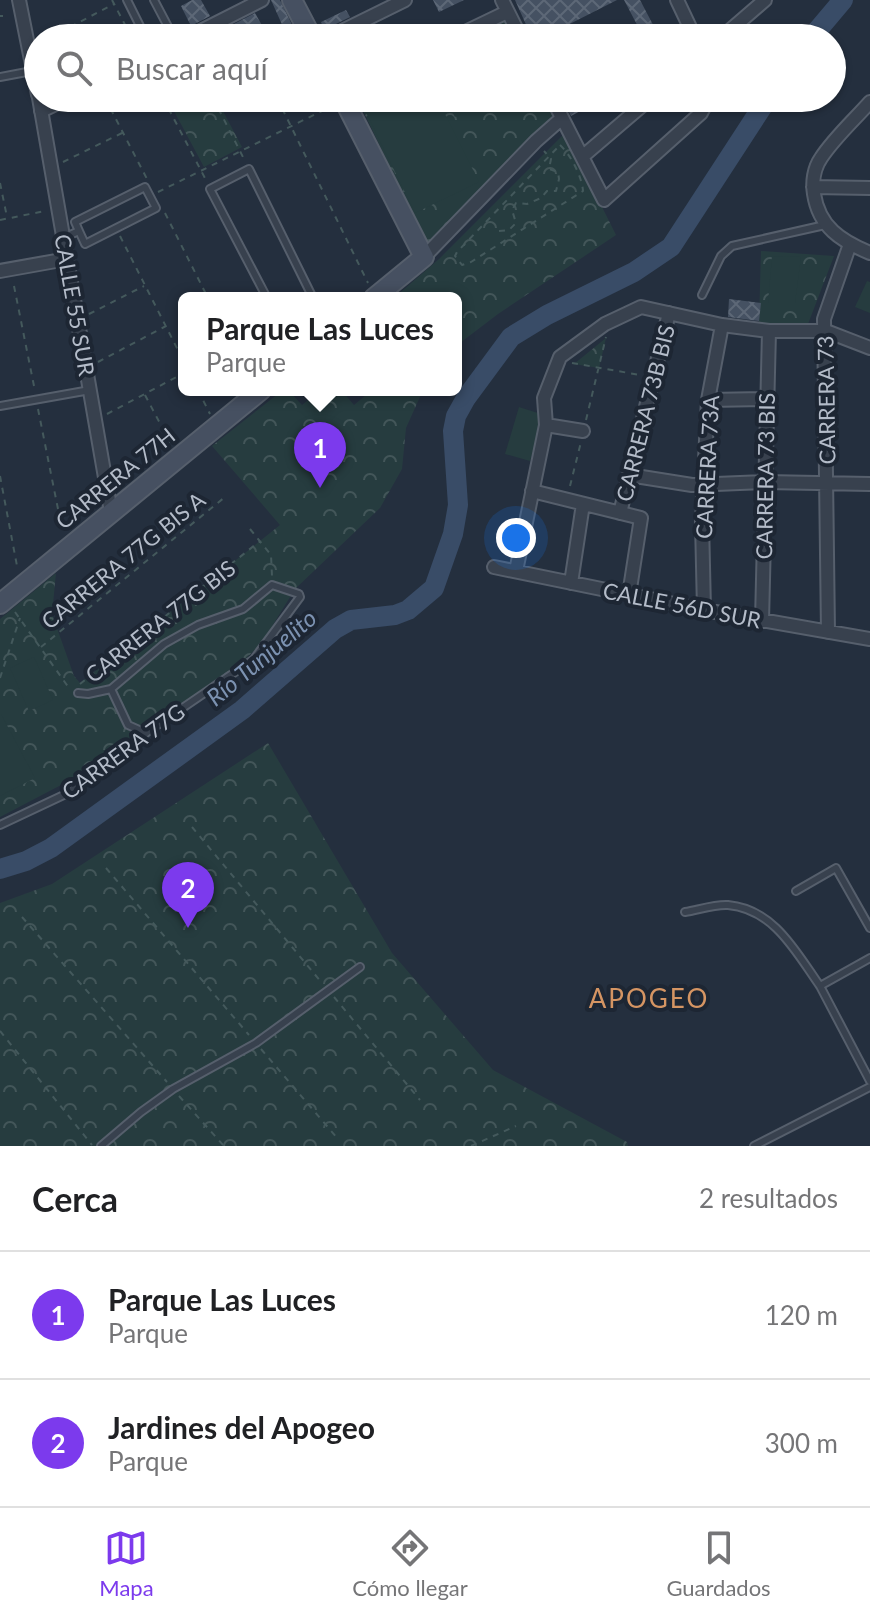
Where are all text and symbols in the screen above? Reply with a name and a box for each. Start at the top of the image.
search box [24,24,846,112]
icon: search [52,46,96,90]
text: Buscar aquí [116,50,268,86]
street label: CALLE 55 SUR [49,232,101,378]
popup [178,292,462,396]
text: Parque Las Luces [206,310,434,346]
street label: CARRERA 73B BIS [610,322,680,504]
street label: CARRERA 73 [811,335,841,465]
text: Parque [206,346,286,378]
street label: CARRERA 73 BIS [750,392,780,560]
street label: CARRERA 73A [690,394,724,540]
street label: CARRERA 77H [50,422,180,534]
pin: 1 [294,422,346,488]
street label: CARRERA 77G BIS A [35,485,211,635]
your location [496,518,536,558]
street label: CARRERA 77G BIS [79,554,241,688]
street label: CALLE 56D SUR [601,576,763,634]
water label: Río Tunjuelito [200,603,322,711]
street label: CARRERA 77G [56,697,190,805]
pin: 2 [162,862,214,928]
district label: APOGEO [589,982,709,1014]
text: Cerca [32,1178,118,1219]
text: 2 resultados [699,1182,838,1214]
text: Parque Las Luces [108,1281,336,1317]
text: 1 [50,1299,66,1331]
text: 120 m [765,1299,838,1331]
text: Parque [108,1317,188,1349]
text: Jardines del Apogeo [108,1409,375,1445]
text: 2 [50,1427,66,1459]
text: 300 m [765,1427,838,1459]
text: Parque [108,1445,188,1477]
tab: Mapa [99,1526,154,1601]
tab: Cómo llegar [352,1526,468,1601]
tab: Guardados [666,1526,771,1601]

